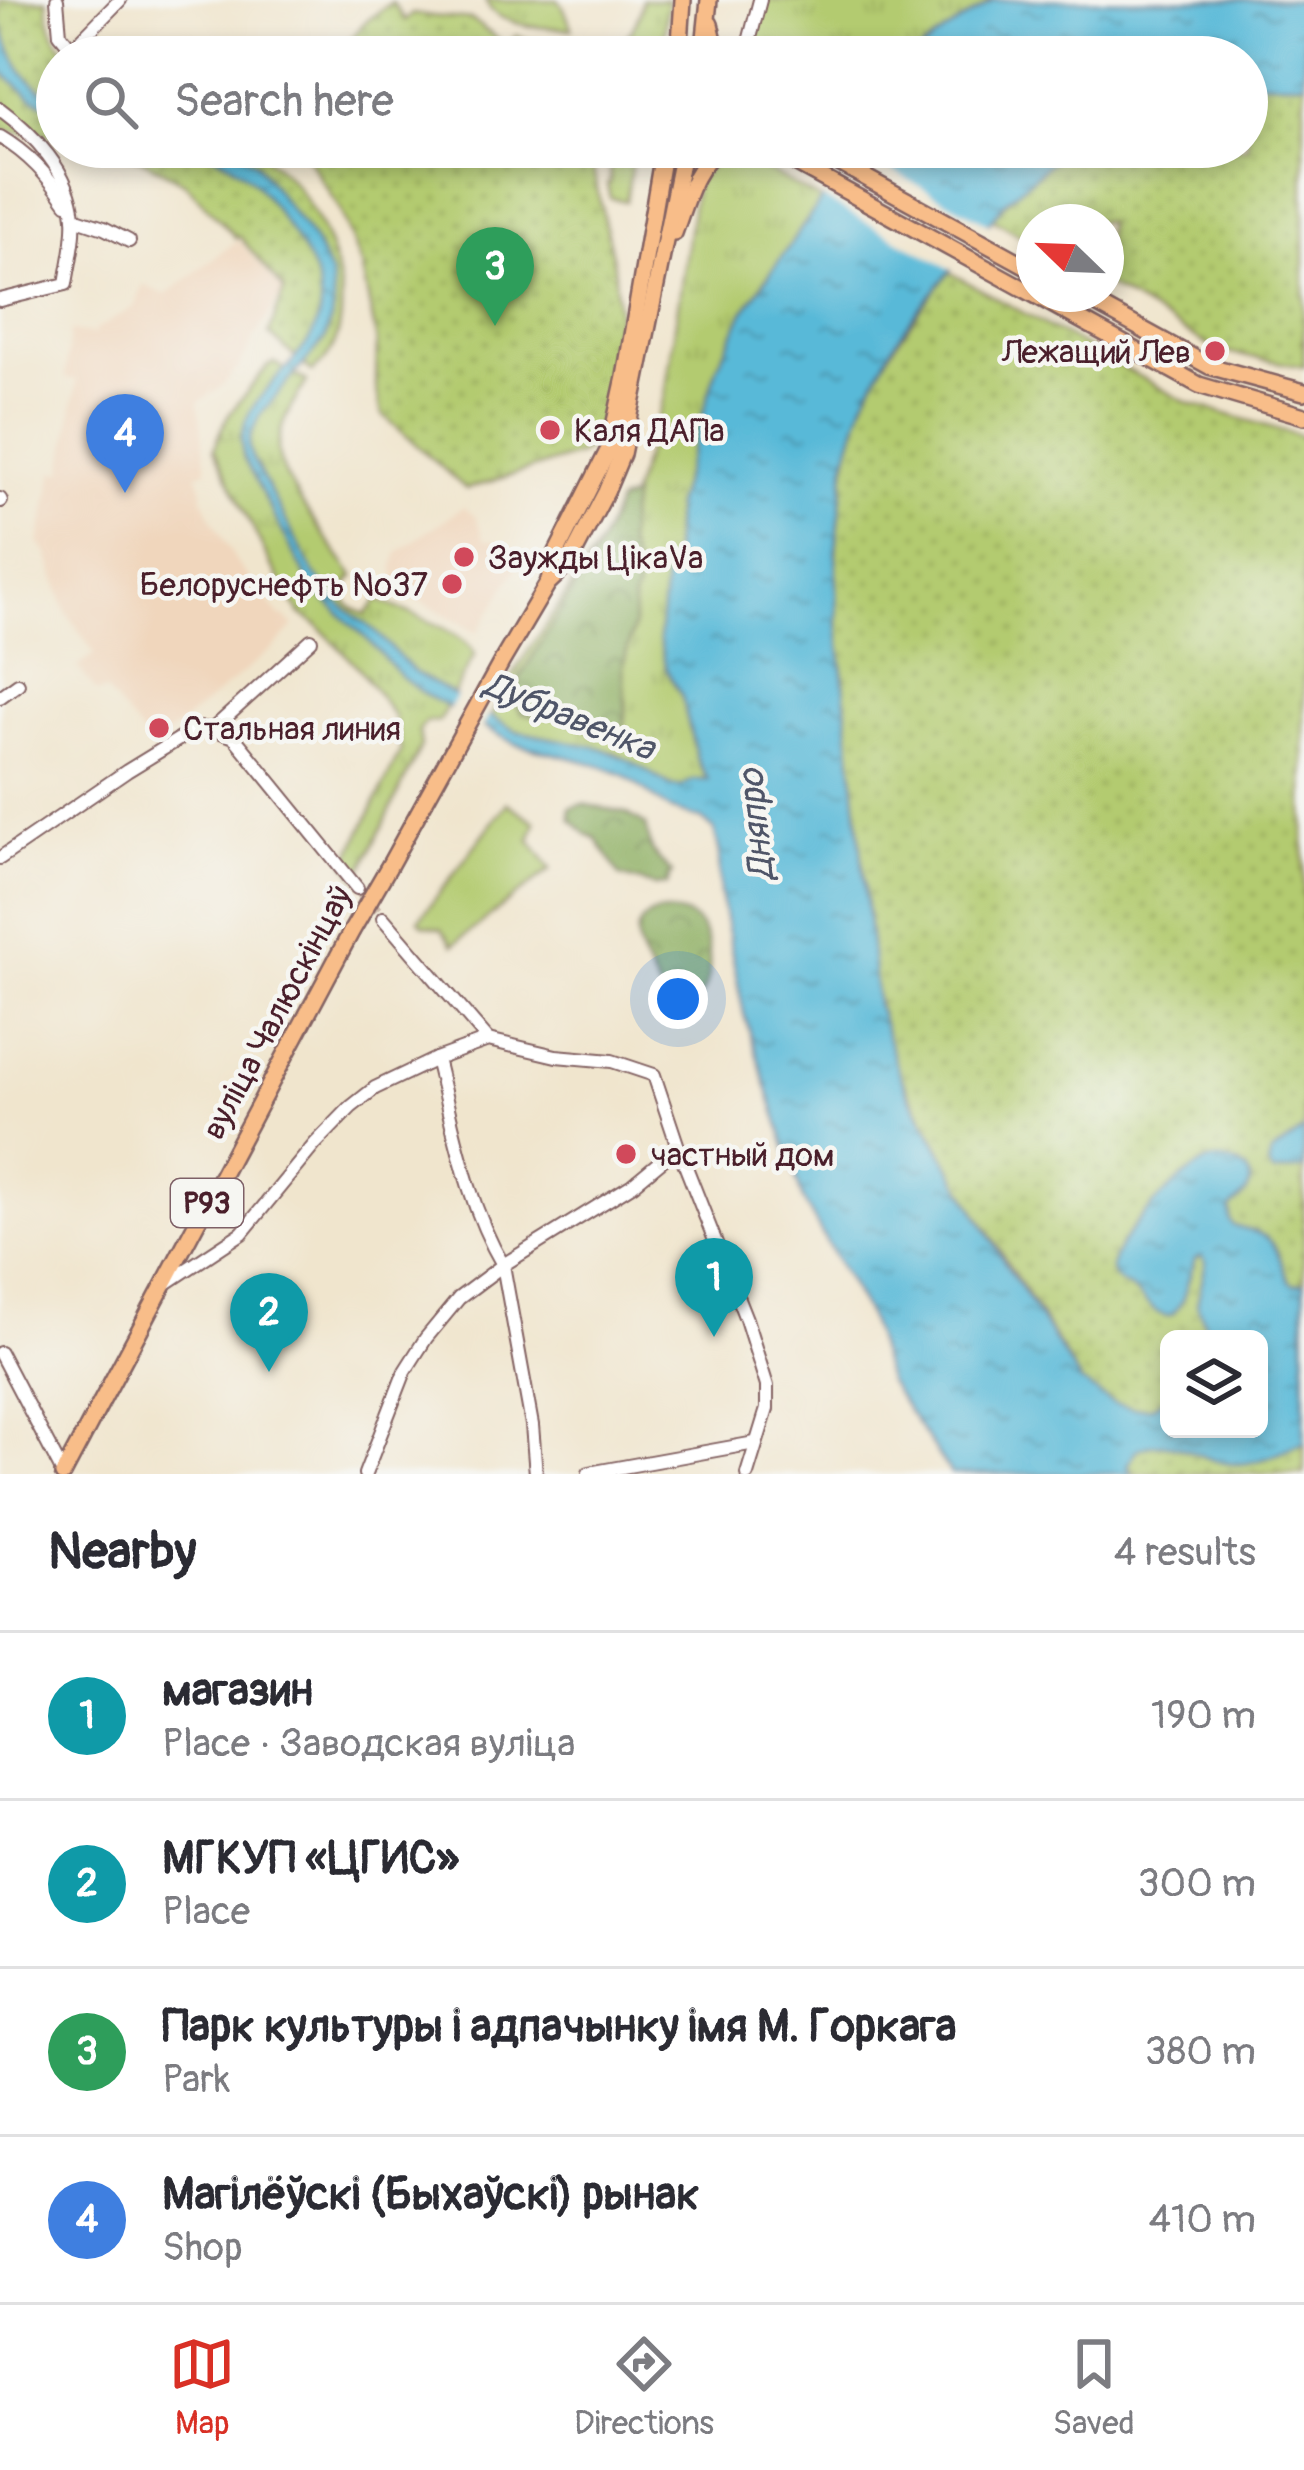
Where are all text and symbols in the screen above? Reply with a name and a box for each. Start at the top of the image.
search box [36,36,1268,168]
icon: search [78,69,144,135]
text: Search here [174,74,394,130]
north arrow [1016,204,1124,312]
pin: 3 [456,227,534,326]
place label: Лежащий Лев [1001,332,1191,373]
marker: Лежащий Лев [1202,338,1228,364]
pin: 4 [86,394,164,493]
place label: Каля ДАПа [574,411,725,452]
marker: Каля ДАПа [537,417,563,443]
place label: Заужды ЦікаVа [488,538,703,579]
marker: Заужды ЦікаVа [451,544,477,570]
place label: Белоруснефть №37 [140,565,428,606]
marker: Белоруснефть №37 [439,571,465,597]
water label: Дубравенка [476,661,663,772]
place label: Стальная линия [183,709,401,750]
marker: Стальная линия [146,715,172,741]
water label: Дняпро [728,765,785,884]
street label: вуліца Чалюскінцаў [193,879,361,1147]
your location [648,969,708,1029]
place label: частный дом [650,1135,835,1176]
marker: частный дом [613,1141,639,1167]
road number: Р93 [171,1179,243,1227]
pin: 1 [675,1238,753,1337]
pin: 2 [230,1273,308,1372]
map controls [1160,1330,1268,1438]
button: layers [1160,1330,1268,1438]
text: Nearby [48,1520,196,1584]
text: 4 results [1114,1528,1256,1577]
text: магазин [162,1663,313,1719]
text: 1 [79,1691,95,1740]
text: 190 m [1151,1691,1256,1740]
text: Place · Заводская вуліца [162,1719,575,1768]
text: МГКУП «ЦГИС» [162,1831,459,1887]
text: 2 [76,1859,98,1908]
text: 300 m [1138,1859,1256,1908]
text: Place [162,1887,250,1936]
text: Парк культуры і адпачынку імя М. Горкага [162,1999,956,2055]
text: 3 [76,2027,98,2076]
text: 380 m [1145,2027,1256,2076]
text: Park [162,2055,230,2104]
text: Магілёўскі (Быхаўскі) рынак [162,2167,699,2223]
text: 4 [76,2195,98,2244]
text: 410 m [1148,2195,1256,2244]
text: Shop [162,2223,243,2272]
tab: Map [169,2331,235,2444]
tab: Directions [574,2331,714,2444]
tab: Saved [1053,2331,1135,2444]

